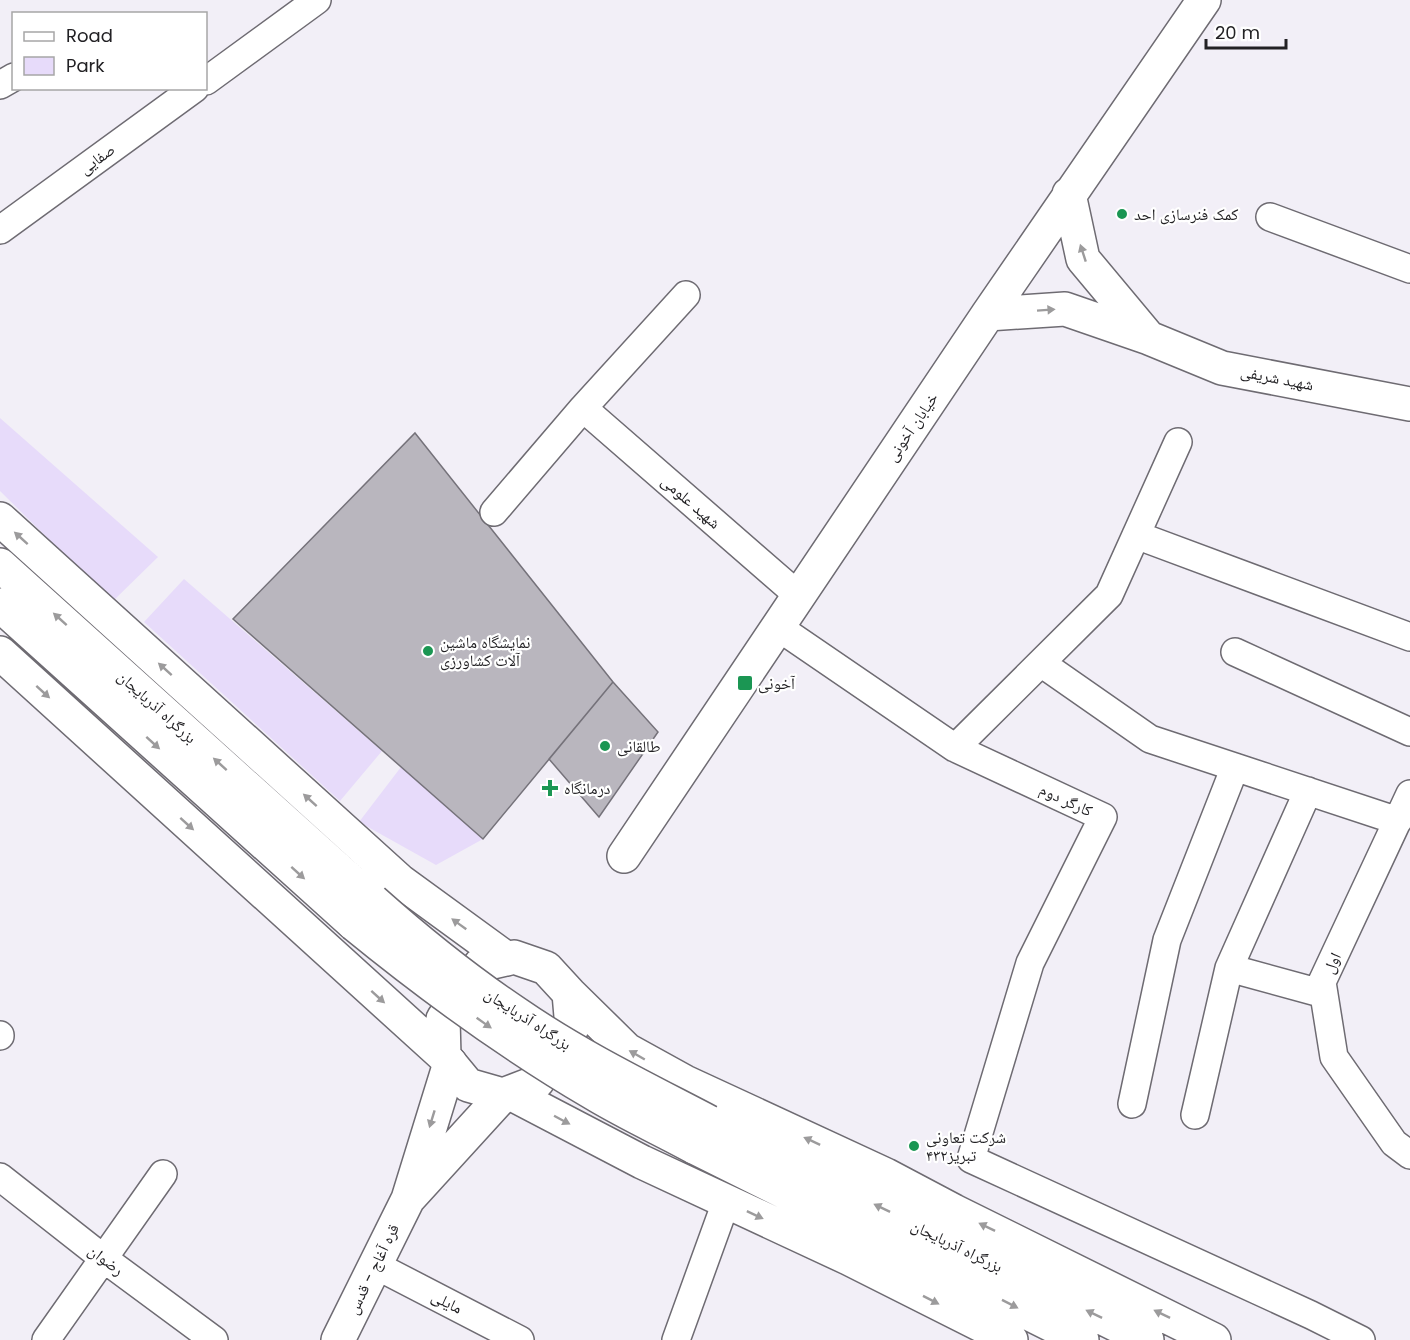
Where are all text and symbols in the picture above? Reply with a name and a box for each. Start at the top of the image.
legend [12,12,207,90]
scale bar [1206,12,1286,50]
text: 20 m [1215,20,1260,45]
text: Road [66,23,113,48]
text: Park [66,53,105,78]
street label: صفایی [74,138,120,180]
place label: کمک فنرسازی احد [1134,203,1239,226]
marker: کمک فنرسازی احد [1115,207,1129,221]
one-way arrow [1078,244,1087,262]
one-way arrow [1036,305,1055,315]
street label: شهید شریفی [1239,360,1315,396]
street label: خیابان آخونی [880,388,944,466]
street label: شهید علومی [656,470,726,534]
one-way arrow [14,532,29,545]
one-way arrow [53,613,68,626]
place label: نمایشگاه ماشین آلات کشاورزی [440,631,530,672]
marker: نمایشگاه ماشین آلات کشاورزی [421,644,435,658]
one-way arrow [158,663,173,676]
street label: بزرگراه آذربایجان [112,665,202,749]
place label: آخونی [758,672,796,695]
marker: آخونی [736,674,754,692]
one-way arrow [35,685,50,698]
place label: طالقانی [617,735,661,758]
one-way arrow [145,736,160,749]
marker: طالقانی [598,739,612,753]
one-way arrow [213,757,228,771]
place label: درمانگاه [564,777,610,800]
street label: کارگر دوم [1036,778,1097,822]
marker: درمانگاه [541,779,559,797]
one-way arrow [303,794,318,807]
one-way arrow [179,817,194,830]
one-way arrow [290,866,305,880]
one-way arrow [452,918,468,930]
street label: اول [1317,949,1347,977]
street label: بزرگراه آذربایجان [480,982,576,1056]
one-way arrow [370,990,385,1003]
one-way arrow [476,1017,492,1029]
one-way arrow [629,1050,645,1061]
one-way arrow [427,1110,437,1128]
one-way arrow [553,1115,570,1125]
place label: شرکت تعاونی ۴۳۲تبریز [926,1126,1006,1167]
one-way arrow [804,1137,821,1146]
marker: شرکت تعاونی ۴۳۲تبریز [907,1139,921,1153]
one-way arrow [873,1204,891,1214]
one-way arrow [747,1211,764,1220]
street label: بزرگراه آذربایجان [907,1214,1007,1278]
street label: قره آغاج - قدس [341,1220,405,1318]
one-way arrow [978,1223,996,1233]
street label: رضوان [83,1239,129,1281]
street label: مایلی [428,1285,466,1319]
one-way arrow [923,1295,940,1305]
one-way arrow [1002,1299,1019,1308]
one-way arrow [1086,1309,1103,1319]
one-way arrow [1153,1309,1170,1319]

